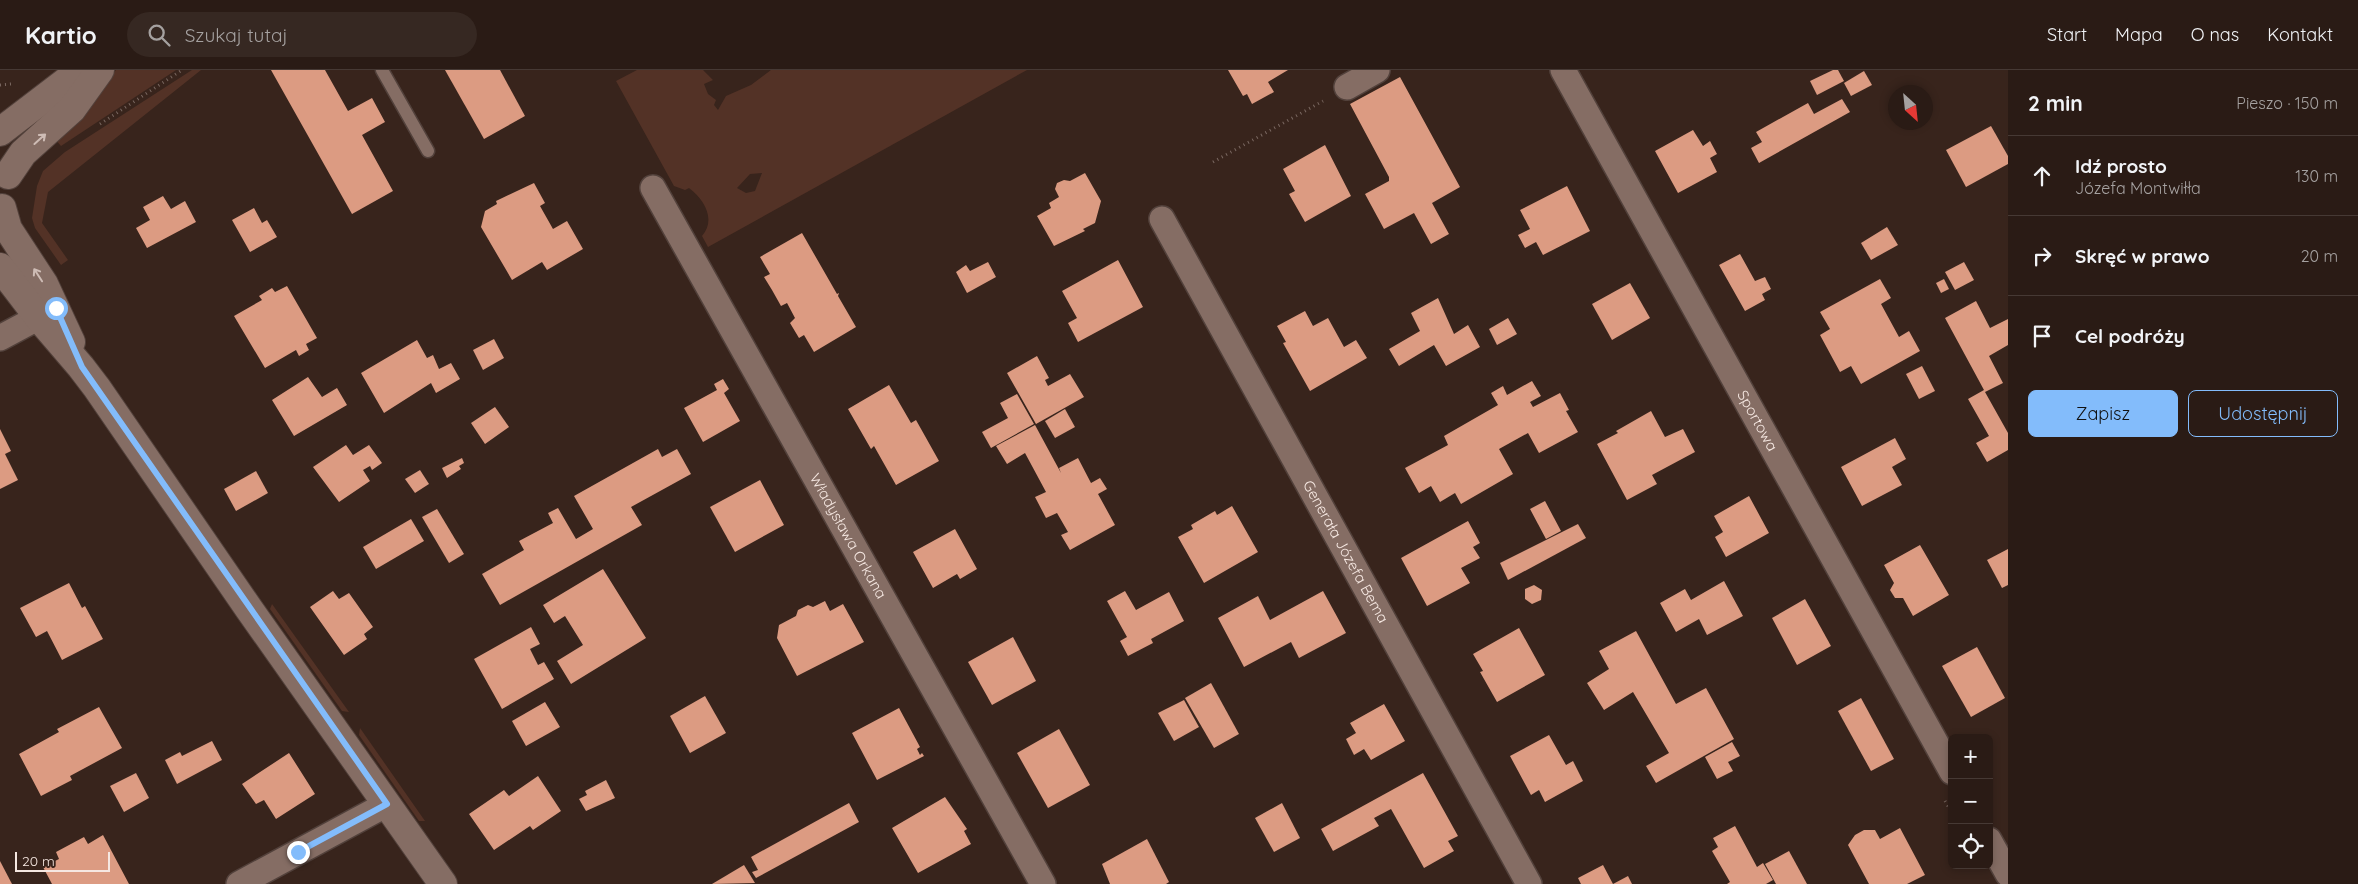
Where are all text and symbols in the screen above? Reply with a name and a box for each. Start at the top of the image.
search box [127,12,477,57]
text: Kartio [25,20,97,50]
icon: search [145,21,173,49]
text: Szukaj tutaj [185,23,288,47]
text: Start [2047,23,2087,46]
text: Mapa [2115,23,2163,46]
text: O nas [2191,23,2239,46]
text: Kontakt [2267,23,2333,46]
north arrow [1888,85,1933,130]
text: 2 min [2028,90,2083,116]
text: Pieszo · 150 m [2236,93,2338,113]
one-way arrow [34,133,47,144]
text: Idź prosto [2075,154,2167,178]
icon: ahead [2028,162,2056,190]
text: 130 m [2295,166,2338,186]
text: Józefa Montwiłła [2075,178,2201,198]
icon: right [2028,242,2056,270]
text: Skręć w prawo [2075,244,2210,268]
text: 20 m [2301,246,2338,266]
one-way arrow [33,269,43,283]
route start [45,297,68,320]
icon: arrive [2028,322,2056,350]
text: Cel podróży [2075,324,2185,348]
street label: Sportowa [1733,387,1782,454]
button: Zapisz [2028,390,2178,437]
button: Udostępnij [2188,390,2338,437]
street label: Władysława Orkana [806,470,891,602]
street label: Generała Józefa Bema [1299,477,1393,626]
map controls [1948,734,1993,869]
button: + [1948,734,1993,779]
button: − [1948,779,1993,824]
button: locate [1948,824,1993,869]
route end [287,841,310,864]
scale bar [15,849,110,872]
text: 20 m [22,852,55,870]

